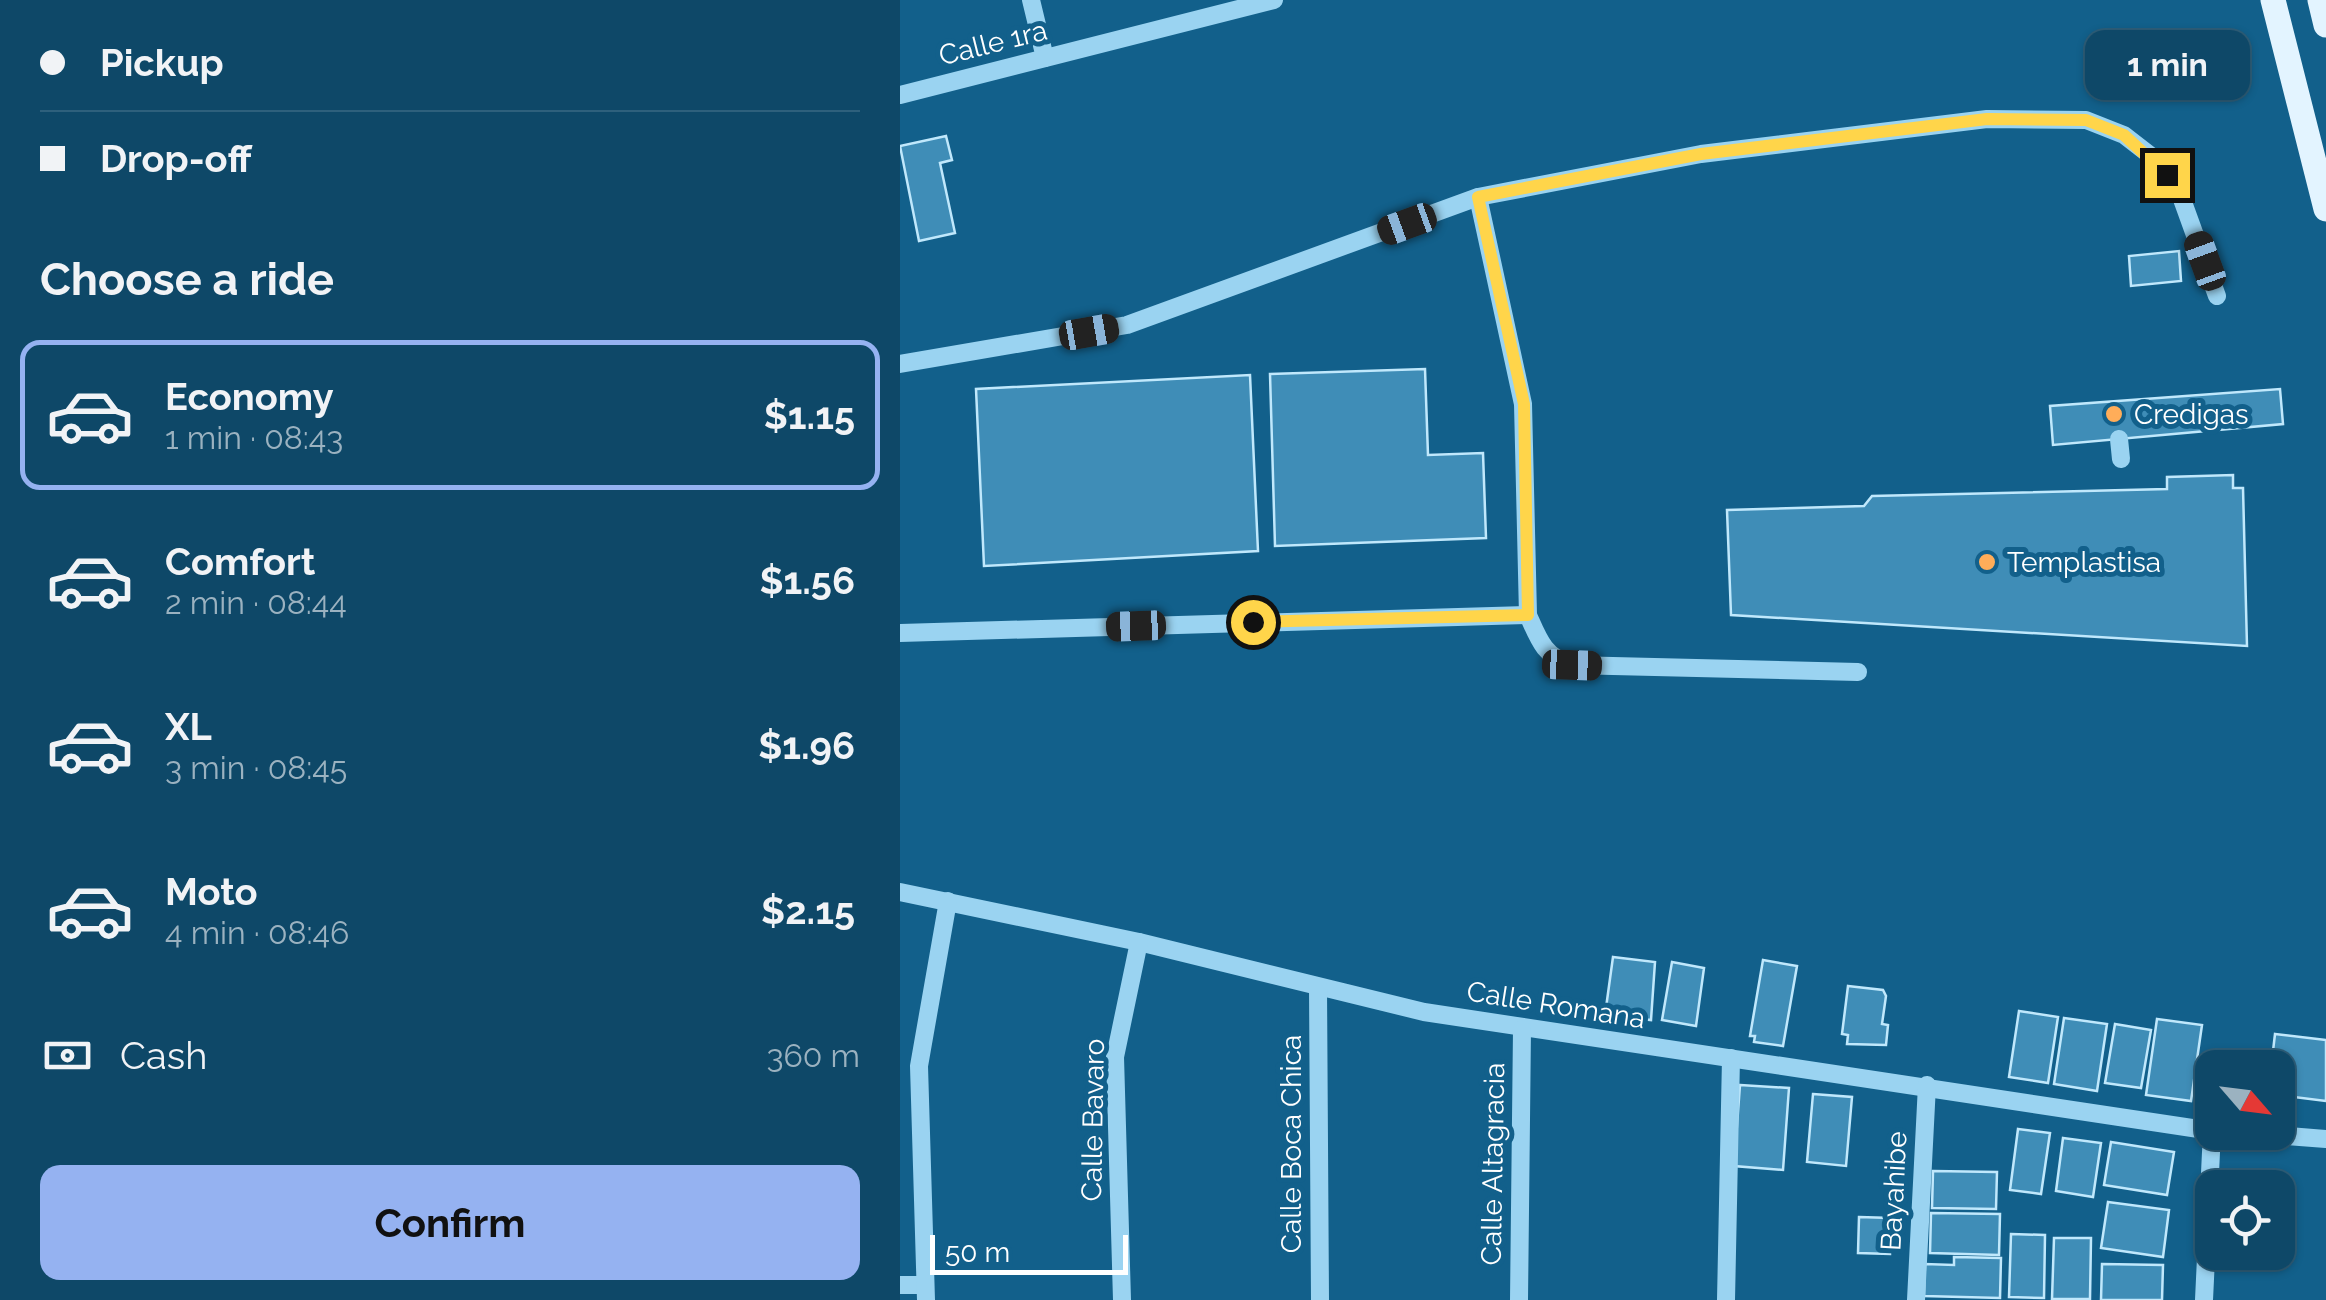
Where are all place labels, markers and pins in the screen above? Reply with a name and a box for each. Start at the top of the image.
place label: Credigas [2134,398,2249,431]
marker: Credigas [2103,403,2125,425]
place label: Templastisa [2007,546,2161,579]
marker: Templastisa [1976,551,1998,573]

